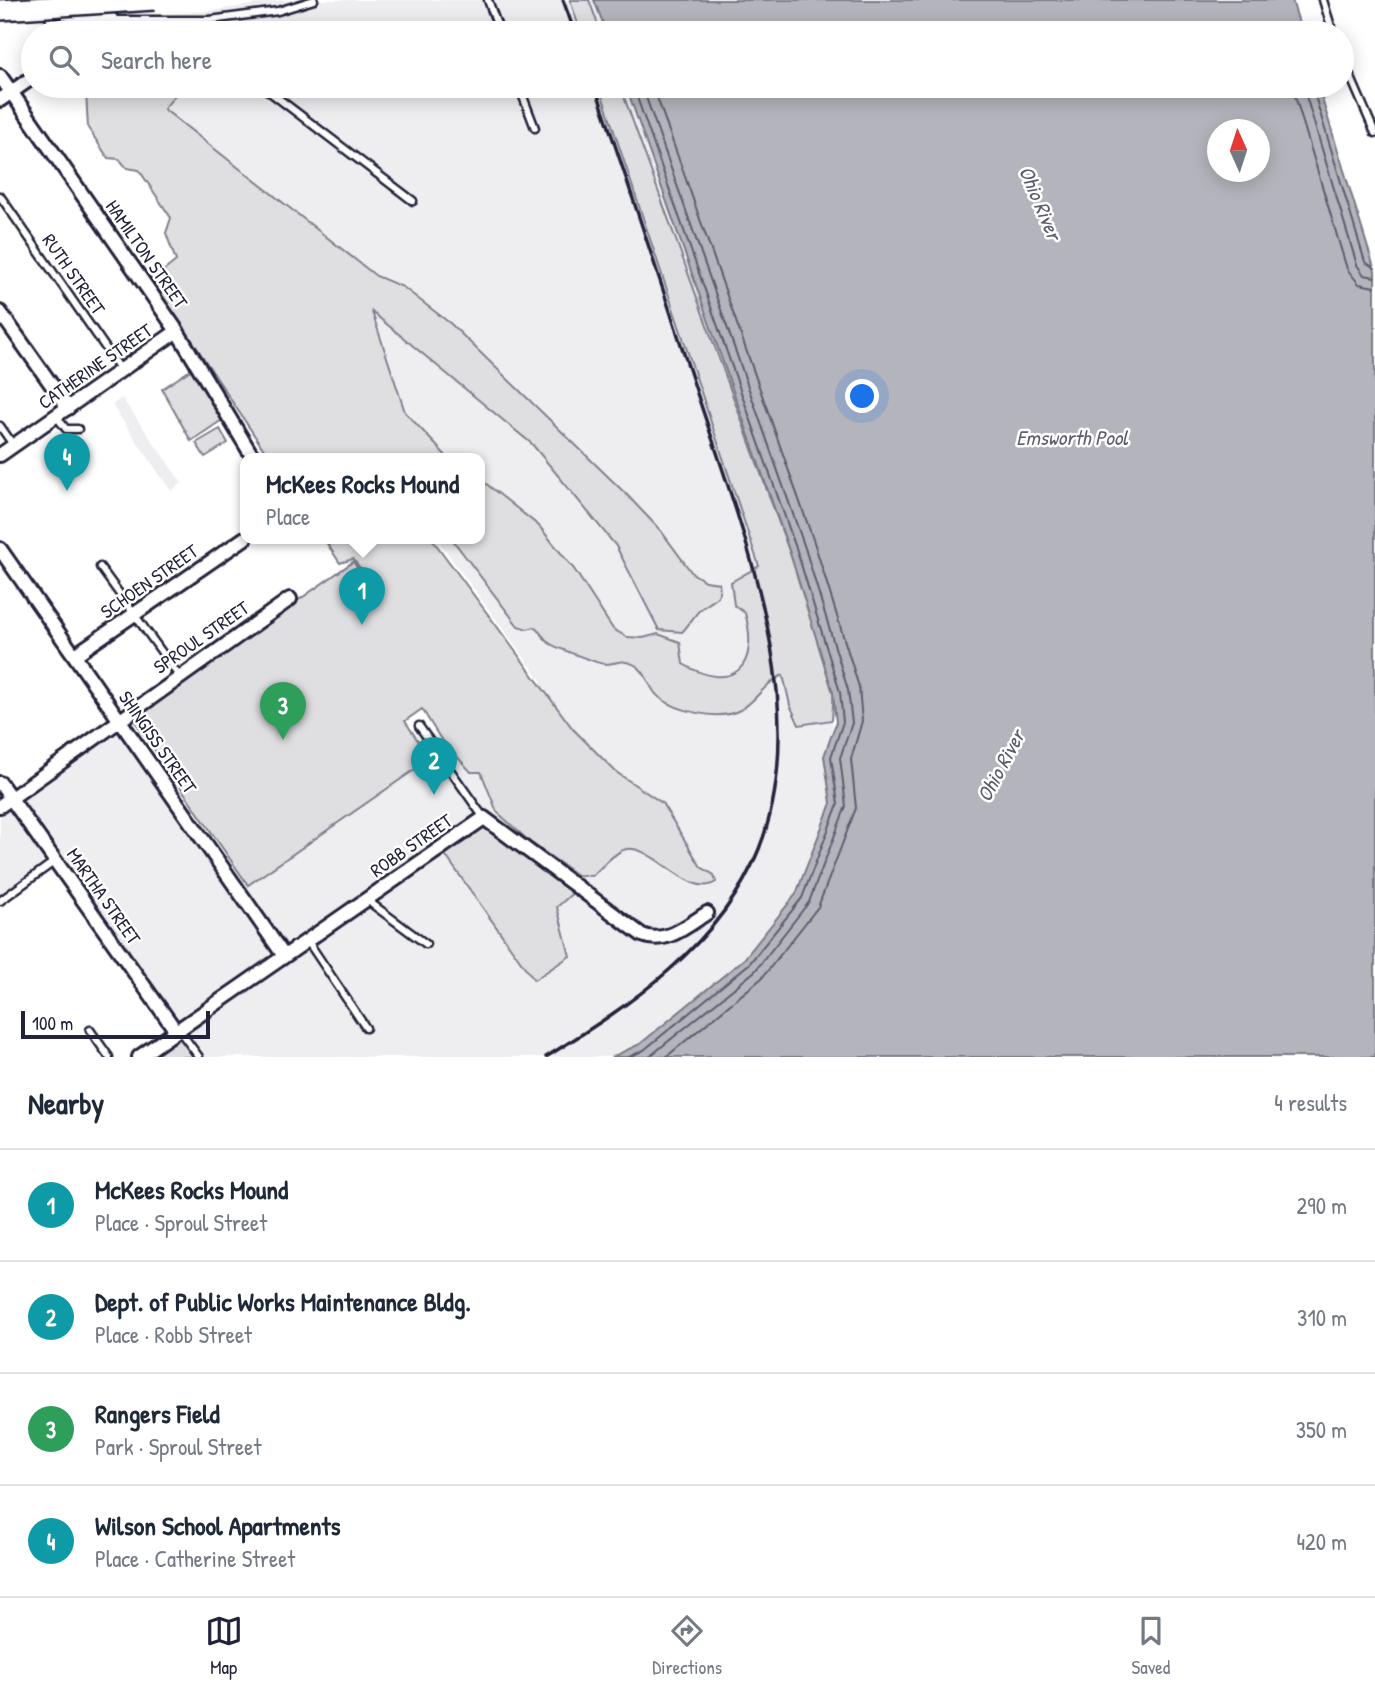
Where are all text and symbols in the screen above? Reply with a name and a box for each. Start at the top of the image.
search box [21,21,1354,98]
icon: search [45,41,83,79]
text: Search here [101,42,212,77]
north arrow [1207,119,1270,182]
water label: Ohio River [1012,161,1070,247]
street label: HAMILTON STREET [100,195,195,314]
street label: RUTH STREET [37,228,112,321]
street label: CATHERINE STREET [33,316,158,415]
your location [845,379,879,413]
water label: Emsworth Pool [1016,423,1129,452]
pin: 4 [44,433,90,491]
popup [240,453,485,544]
text: McKees Rocks Mound [266,466,459,501]
text: Place [266,501,310,532]
street label: SCHOEN STREET [95,537,204,624]
pin: 1 [339,567,385,625]
street label: SPROUL STREET [148,594,255,679]
pin: 3 [260,682,306,740]
street label: SHINGISS STREET [113,686,204,799]
water label: Ohio River [970,722,1033,807]
pin: 2 [411,737,457,795]
street label: ROBB STREET [365,807,458,883]
street label: MARTHA STREET [61,842,148,950]
scale bar [21,1008,210,1040]
text: 100 m [32,1010,73,1036]
text: Nearby [28,1083,104,1123]
text: 4 results [1274,1087,1347,1118]
text: McKees Rocks Mound [95,1172,288,1207]
text: 1 [47,1190,55,1221]
text: 290 m [1297,1190,1347,1221]
text: Place · Sproul Street [95,1207,267,1238]
text: Dept. of Public Works Maintenance Bldg. [95,1284,471,1319]
text: 2 [46,1302,56,1333]
text: 310 m [1297,1302,1347,1333]
text: Place · Robb Street [95,1319,252,1350]
text: Rangers Field [95,1396,220,1431]
text: 3 [46,1414,56,1445]
text: 350 m [1296,1414,1347,1445]
text: Park · Sproul Street [95,1431,261,1462]
text: Wilson School Apartments [95,1508,340,1543]
text: 4 [47,1526,55,1557]
text: 420 m [1296,1526,1347,1557]
text: Place · Catherine Street [95,1543,295,1574]
tab: Map [205,1612,243,1680]
tab: Directions [652,1612,722,1680]
tab: Saved [1132,1612,1170,1680]

